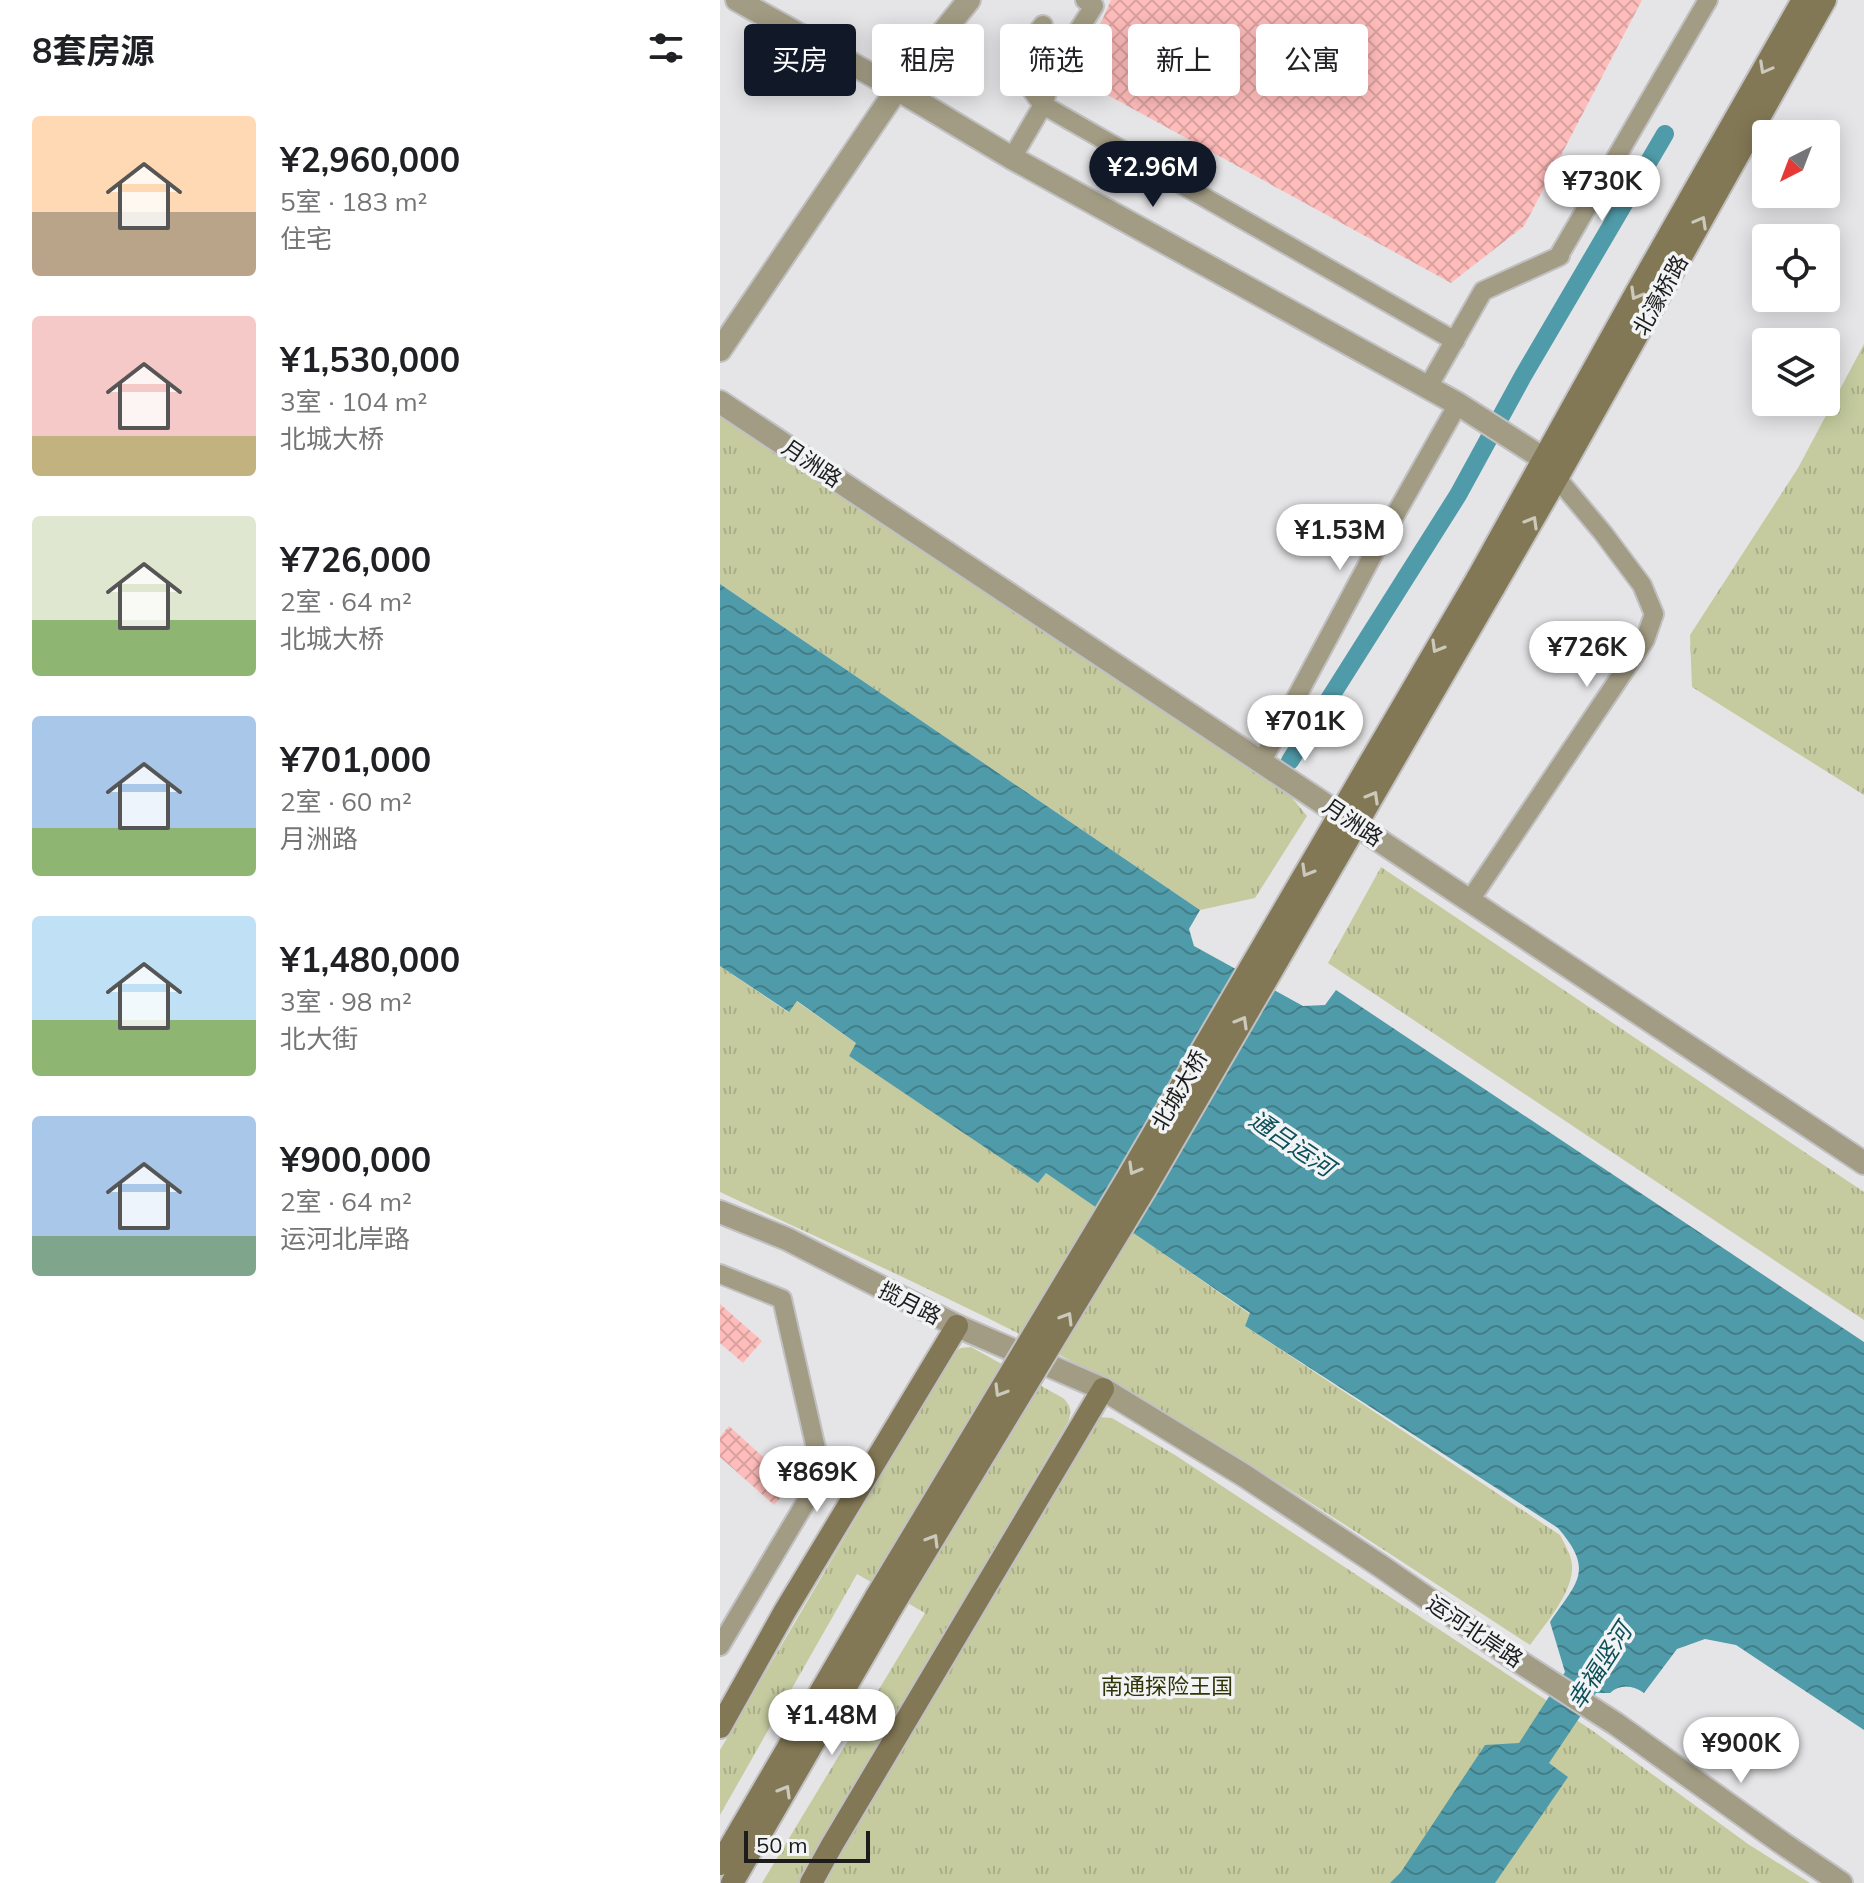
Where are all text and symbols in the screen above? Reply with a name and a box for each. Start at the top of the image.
chip: 买房 [744,24,856,96]
chip: 租房 [872,24,984,96]
chip: 筛选 [1000,24,1112,96]
chip: 新上 [1128,24,1240,96]
chip: 公寓 [1256,24,1368,96]
icon: filters [644,26,688,70]
text: 8套房源 [32,29,154,72]
one-way arrow [1759,59,1775,74]
north arrow [1752,120,1840,208]
map controls [1752,120,1840,416]
text: ¥2,960,000 [280,138,460,181]
pin: ¥2.96M [1088,141,1218,209]
icon: home [96,148,192,244]
text: ¥2.96M [1107,150,1199,183]
pin: ¥730K [1546,155,1658,223]
text: ¥730K [1562,164,1642,197]
text: 5室 · 183 m² [280,185,427,218]
one-way arrow [1692,216,1707,231]
text: 住宅 [280,222,332,255]
button: locate [1752,224,1840,312]
street label: 北濠桥路 [1626,250,1694,340]
one-way arrow [1630,285,1646,299]
button: layers [1752,328,1840,416]
text: ¥1,530,000 [280,338,460,381]
icon: home [96,348,192,444]
text: 3室 · 104 m² [280,385,427,418]
text: 北城大桥 [280,422,384,455]
street label: 月洲路 [777,433,847,493]
pin: ¥1.53M [1275,504,1405,572]
text: ¥1.53M [1294,513,1386,546]
one-way arrow [1522,516,1538,531]
text: ¥726,000 [280,538,431,581]
icon: home [96,548,192,644]
text: 2室 · 64 m² [280,585,412,618]
pin: ¥726K [1531,621,1643,689]
text: 北城大桥 [280,622,384,655]
text: ¥726K [1547,630,1627,663]
one-way arrow [1431,638,1447,652]
pin: ¥701K [1249,695,1361,763]
text: ¥701K [1265,704,1345,737]
text: ¥701,000 [280,738,431,781]
icon: home [96,748,192,844]
text: 2室 · 60 m² [280,785,412,818]
one-way arrow [1363,791,1378,806]
street label: 月洲路 [1318,792,1388,852]
text: 月洲路 [280,822,358,855]
one-way arrow [1301,862,1316,877]
text: ¥1,480,000 [280,938,460,981]
icon: home [96,948,192,1044]
text: 3室 · 98 m² [280,985,412,1018]
one-way arrow [1232,1016,1248,1031]
text: 北大街 [280,1022,358,1055]
street label: 北城大桥 [1145,1045,1213,1135]
water label: 通吕运河 [1244,1104,1343,1185]
text: ¥900,000 [280,1138,431,1181]
icon: home [96,1148,192,1244]
one-way arrow [1128,1160,1143,1174]
text: 2室 · 64 m² [280,1185,412,1218]
text: 运河北岸路 [280,1222,410,1255]
street label: 揽月路 [874,1276,946,1330]
one-way arrow [1057,1312,1073,1327]
one-way arrow [994,1382,1009,1397]
pin: ¥869K [761,1446,873,1514]
text: ¥869K [777,1455,857,1488]
one-way arrow [923,1534,938,1549]
street label: 运河北岸路 [1422,1589,1528,1673]
water label: 幸福竖河 [1560,1614,1640,1714]
park label: 南通探险王国 [1101,1672,1233,1700]
pin: ¥1.48M [767,1689,897,1757]
text: ¥1.48M [786,1698,878,1731]
pin: ¥900K [1685,1717,1797,1785]
text: ¥900K [1701,1726,1781,1759]
one-way arrow [775,1785,791,1800]
scale bar [744,1827,870,1863]
text: 50 m [756,1831,807,1859]

